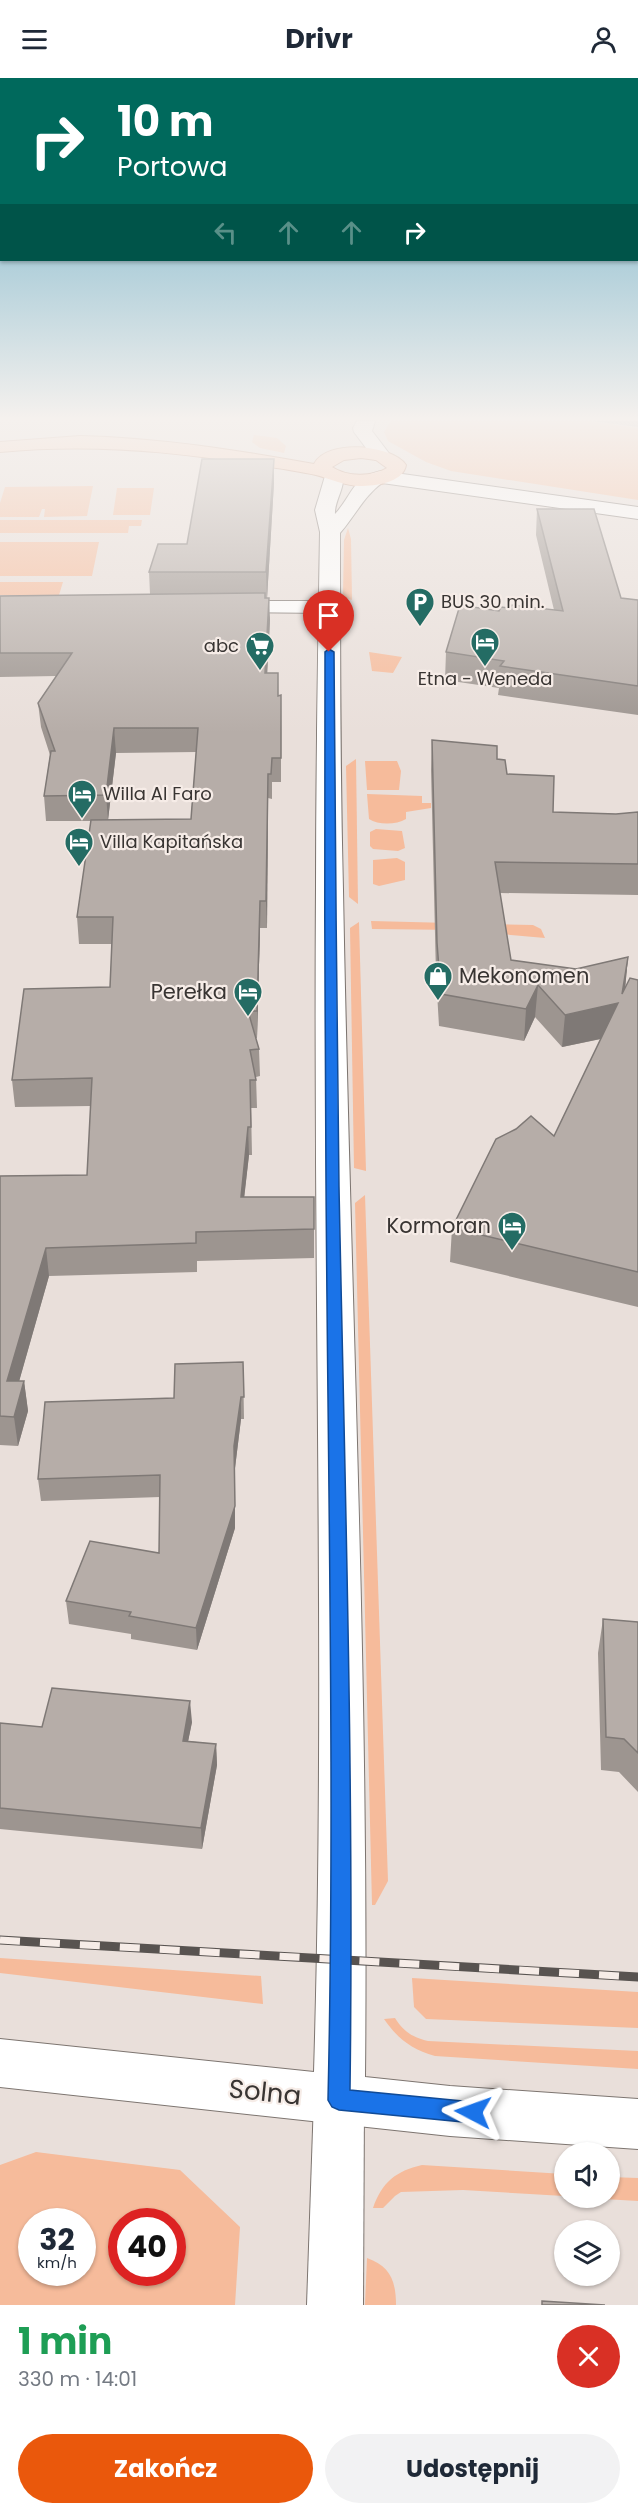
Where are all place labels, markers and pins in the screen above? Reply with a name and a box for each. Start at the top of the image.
parking icon: BUS 30 min. [404,586,436,628]
place label: BUS 30 min. [441,589,545,614]
pin [303,590,354,652]
hotel icon: Etna - Weneda [469,626,501,668]
supermarket icon: abc [244,630,276,672]
place label: abc [204,633,239,658]
place label: Etna - Weneda [418,666,552,691]
hotel icon: Willa Al Faro [66,778,98,820]
place label: Willa Al Faro [103,781,212,806]
hotel icon: Villa Kapitańska [63,826,95,868]
place label: Villa Kapitańska [100,829,243,854]
shop icon: Mekonomen [422,960,454,1002]
place label: Mekonomen [459,961,589,990]
hotel icon: Perełka [232,976,264,1018]
place label: Perełka [151,977,227,1006]
hotel icon: Kormoran [496,1210,528,1252]
place label: Kormoran [387,1211,491,1240]

